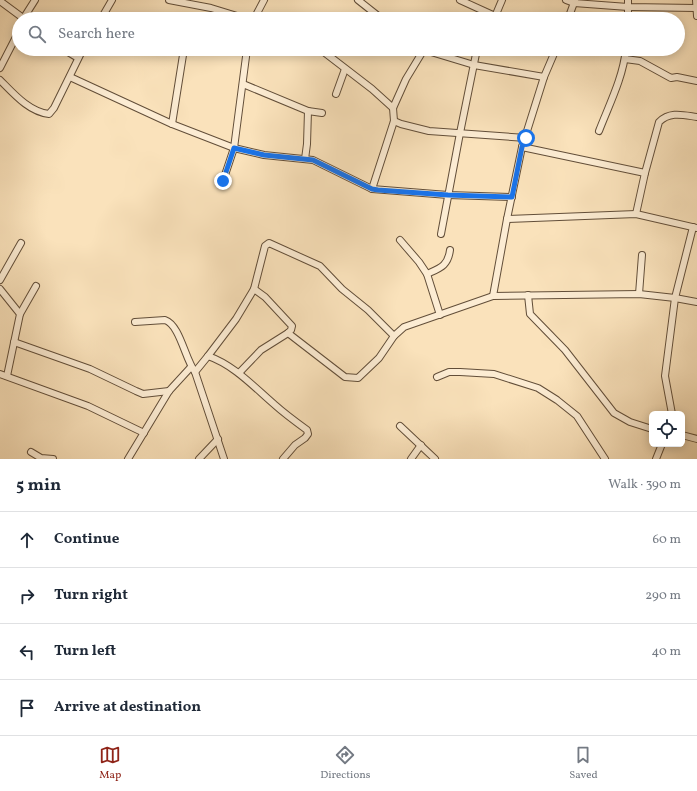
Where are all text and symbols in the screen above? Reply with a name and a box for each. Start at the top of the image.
search box [12,12,685,56]
icon: search [26,23,48,45]
text: Search here [58,24,135,45]
route start [517,129,535,147]
route end [214,172,232,190]
map controls [649,411,685,447]
button: locate [649,411,685,447]
text: 5 min [16,474,61,497]
text: Walk · 390 m [608,476,681,494]
icon: ahead [16,529,38,551]
text: Continue [54,529,119,550]
text: 60 m [653,531,681,549]
icon: right [16,585,38,607]
text: Turn right [54,585,128,606]
text: 290 m [645,587,681,605]
icon: left [16,641,38,663]
text: Turn left [54,641,116,662]
text: 40 m [652,643,681,661]
icon: arrive [16,697,38,719]
text: Arrive at destination [54,697,201,718]
tab: Map [99,744,121,783]
tab: Directions [320,744,371,783]
tab: Saved [569,744,598,783]

